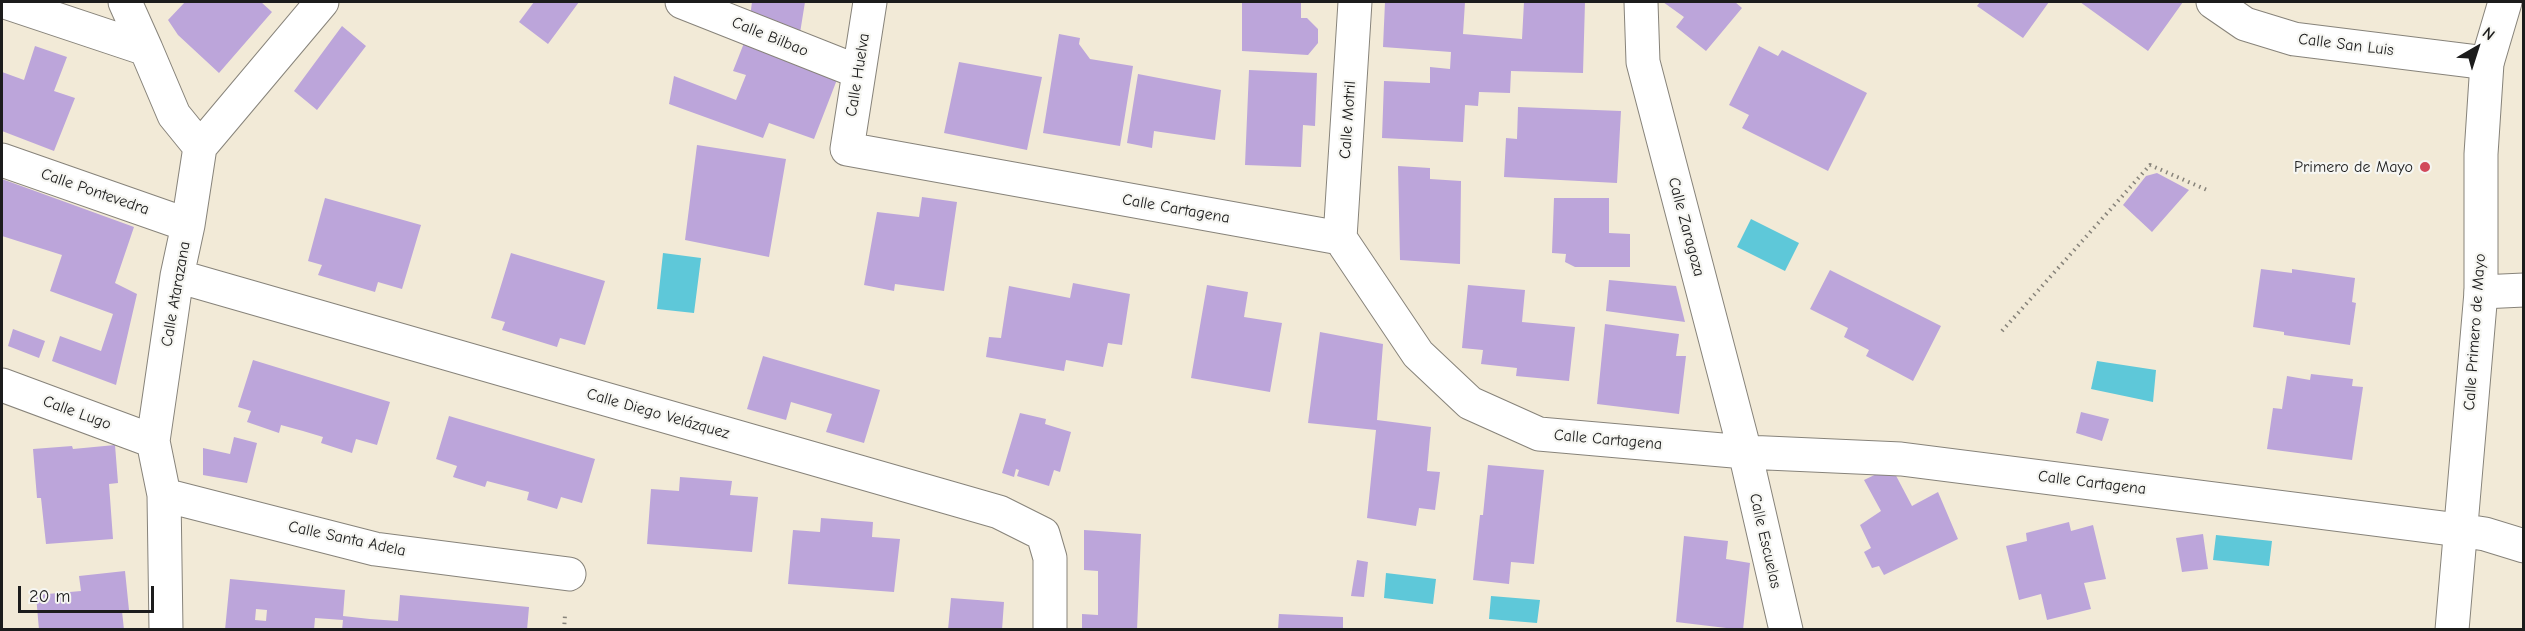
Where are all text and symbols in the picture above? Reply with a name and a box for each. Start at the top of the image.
street label: Calle Bilbao [729,13,811,61]
north arrow [2447,18,2507,78]
text: N [2479,24,2498,44]
street label: Calle San Luis [2297,30,2395,60]
street label: Calle Huelva [842,32,874,118]
street label: Calle Motril [1336,80,1360,160]
place label: Primero de Mayo [2294,157,2413,177]
marker: Primero de Mayo [2418,160,2432,174]
street label: Calle Pontevedra [38,164,152,220]
street label: Calle Zaragoza [1664,175,1708,279]
street label: Calle Cartagena [1121,190,1231,228]
street label: Calle Atarazana [157,240,195,348]
street label: Calle Primero de Mayo [2460,253,2490,411]
street label: Calle Diego Velázquez [584,384,732,444]
street label: Calle Lugo [40,392,114,434]
street label: Calle Cartagena [1553,426,1663,454]
street label: Calle Cartagena [2037,467,2147,499]
street label: Calle Escuelas [1745,492,1785,590]
street label: Calle Santa Adela [286,517,408,561]
scale bar [21,574,158,612]
text: 20 m [29,586,70,607]

